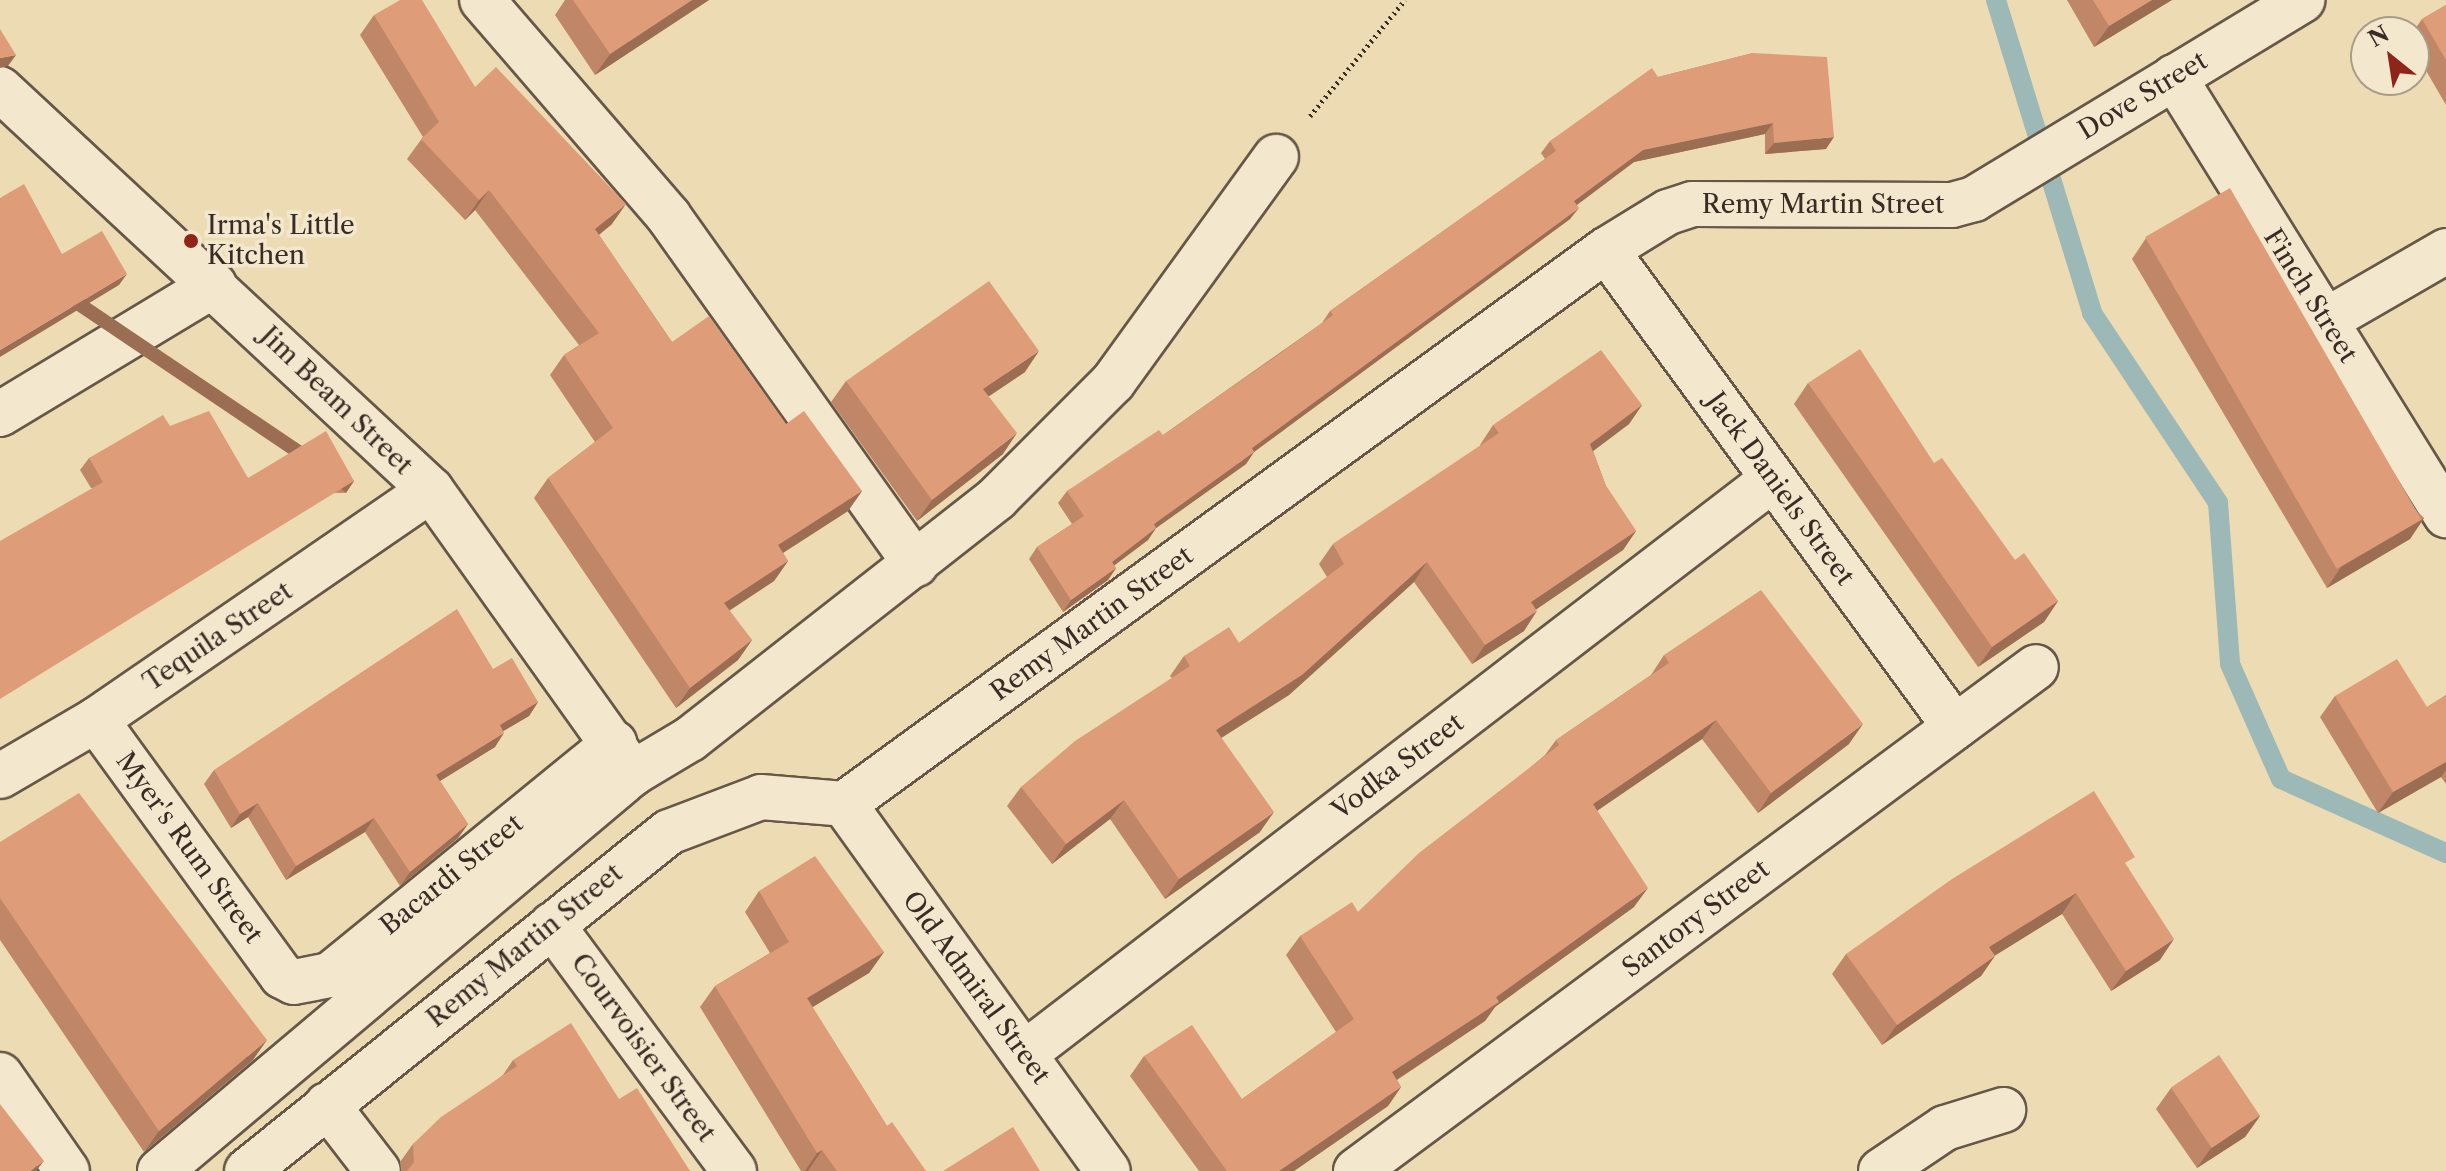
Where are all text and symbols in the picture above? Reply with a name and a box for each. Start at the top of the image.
north arrow [2350,16,2430,96]
text: N [2364,20,2394,53]
street label: Dove Street [2073,45,2213,147]
street label: Remy Martin Street [1701,189,1945,221]
place label: Irma's Little Kitchen [207,210,355,272]
street label: Finch Street [2257,223,2363,369]
marker: Irma's Little Kitchen [182,232,200,250]
street label: Jim Beam Street [253,320,419,482]
street label: Jack Daniels Street [1699,386,1861,592]
street label: Remy Martin Street [984,540,1200,708]
street label: Tequila Street [137,576,299,698]
street label: Vodka Street [1326,707,1470,827]
street label: Myer's Rum Street [109,746,269,950]
street label: Bacardi Street [374,808,530,942]
street label: Santory Street [1616,853,1776,985]
street label: Remy Martin Street [421,857,629,1035]
street label: Old Admiral Street [895,885,1057,1091]
street label: Courvoisier Street [564,948,722,1148]

